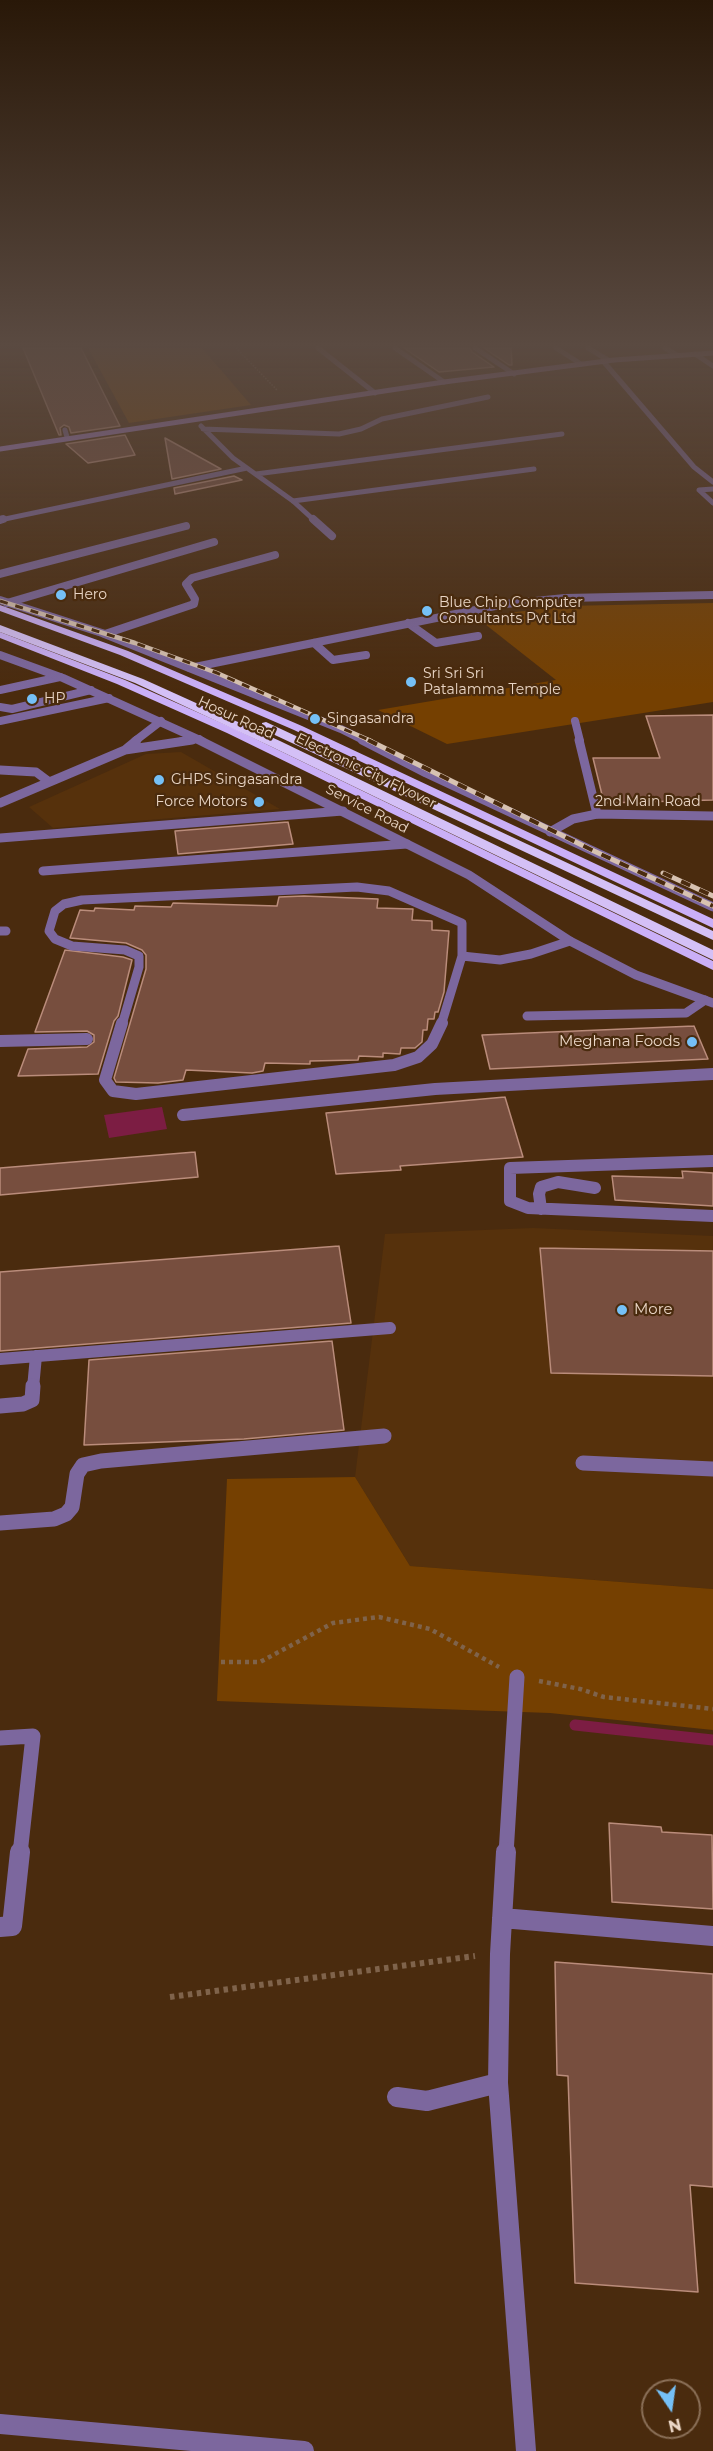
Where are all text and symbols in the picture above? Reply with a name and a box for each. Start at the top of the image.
place label: Hero [73,587,107,603]
marker: Hero [54,588,68,602]
place label: Blue Chip Computer Consultants Pvt Ltd [439,595,583,628]
marker: Blue Chip Computer Consultants Pvt Ltd [420,604,434,618]
place label: Sri Sri Sri Patalamma Temple [423,666,561,698]
marker: Sri Sri Sri Patalamma Temple [404,675,418,689]
place label: HP [44,691,65,707]
marker: HP [25,692,39,706]
street label: Hosur Road [195,693,277,743]
place label: Singasandra [327,711,414,727]
marker: Singasandra [308,712,322,726]
street label: Electronic City Flyover [293,730,439,812]
place label: GHPS Singasandra [171,772,303,788]
marker: GHPS Singasandra [152,773,166,787]
street label: Service Road [323,781,411,837]
place label: Force Motors [156,794,247,810]
street label: 2nd Main Road [595,794,701,810]
marker: Force Motors [252,795,266,809]
place label: Meghana Foods [559,1033,680,1051]
marker: Meghana Foods [685,1035,699,1049]
place label: More [634,1301,673,1319]
marker: More [615,1303,629,1317]
north arrow [641,2379,701,2439]
text: N [666,2414,683,2436]

